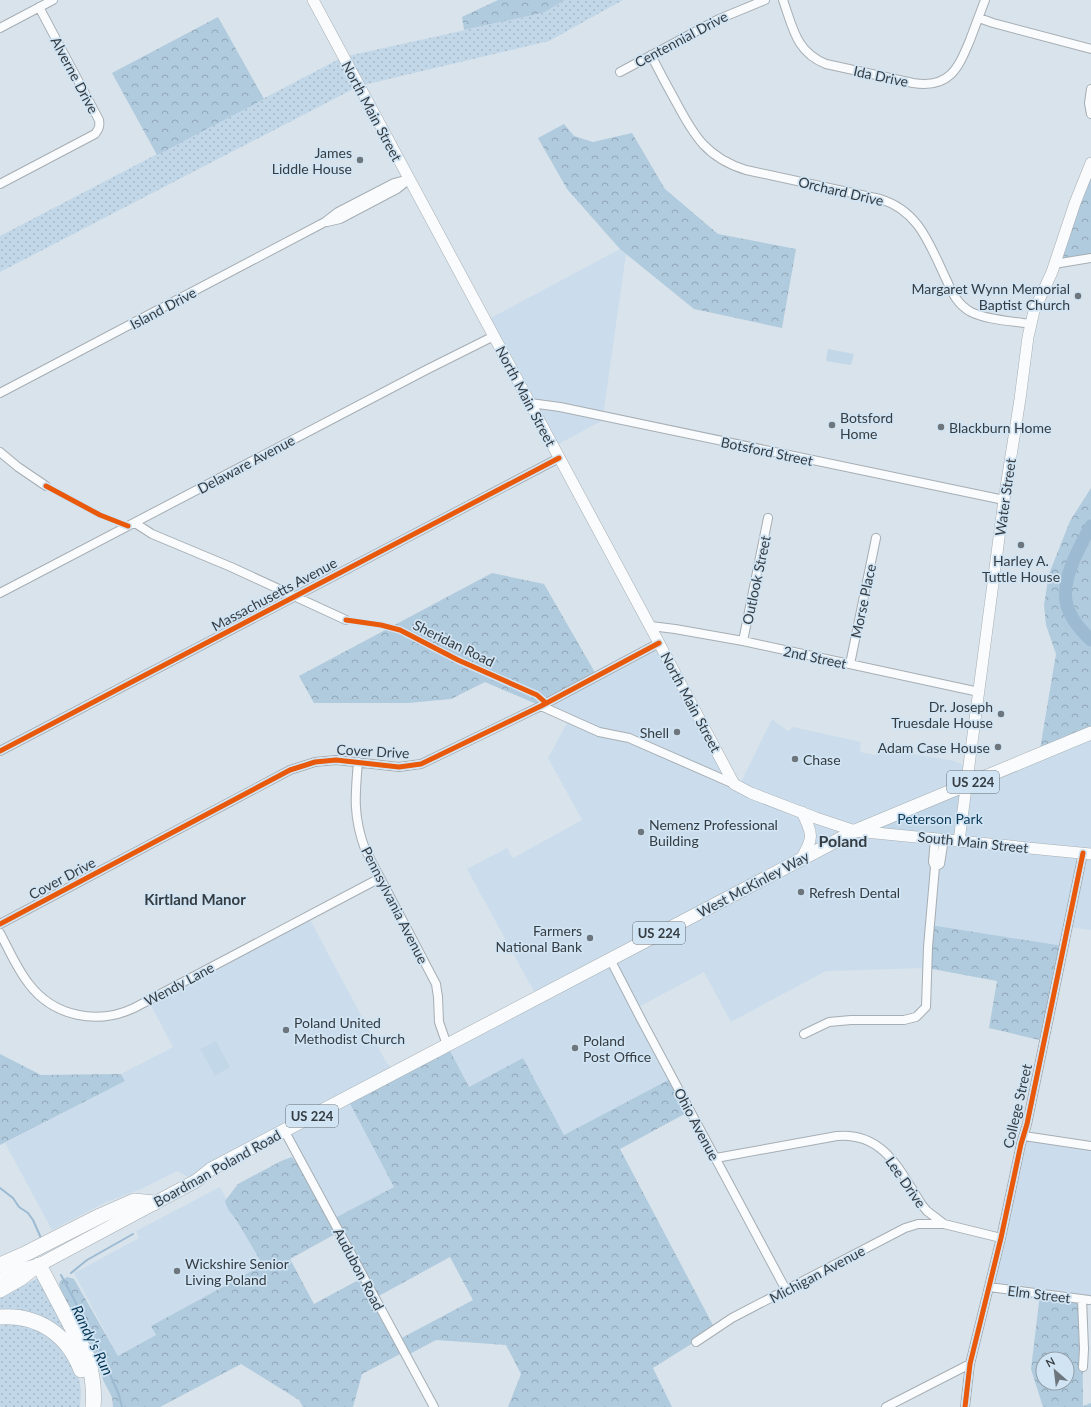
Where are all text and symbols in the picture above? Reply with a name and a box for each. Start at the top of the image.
street label: Centennial Drive [632,7,730,71]
street label: Alverne Drive [48,34,102,116]
street label: North Main Street [338,58,406,164]
street label: Ida Drive [852,62,910,90]
place label: James Liddle House [272,144,352,177]
marker: James Liddle House [355,155,365,165]
street label: Orchard Drive [797,173,885,209]
place label: Margaret Wynn Memorial Baptist Church [911,280,1070,313]
street label: Island Drive [127,283,199,333]
marker: Margaret Wynn Memorial Baptist Church [1073,291,1083,301]
street label: North Main Street [492,343,560,449]
place label: Botsford Home [840,409,893,442]
place label: Blackburn Home [949,419,1051,436]
marker: Botsford Home [827,420,837,430]
marker: Blackburn Home [936,422,946,432]
street label: Delaware Avenue [194,431,298,497]
street label: Botsford Street [719,433,815,469]
street label: Water Street [991,457,1019,537]
street label: Outlook Street [738,534,774,626]
marker: Harley A. Tuttle House [1016,540,1026,550]
place label: Harley A. Tuttle House [982,552,1060,585]
street label: Massachusetts Avenue [208,554,340,634]
street label: Morse Place [847,562,879,640]
street label: Sheridan Road [411,616,497,670]
street label: 2nd Street [782,642,848,672]
street label: North Main Street [657,649,725,755]
place label: Dr. Joseph Truesdale House [891,698,993,731]
marker: Dr. Joseph Truesdale House [996,709,1006,719]
place label: Shell [640,724,669,741]
marker: Shell [672,727,682,737]
place label: Adam Case House [878,739,990,756]
street label: Cover Drive [336,741,410,761]
marker: Adam Case House [993,742,1003,752]
place label: Chase [803,751,841,768]
marker: Chase [790,754,800,764]
road number: US 224 [947,771,999,793]
park label: Peterson Park [897,810,984,827]
place label: Nemenz Professional Building [649,816,778,849]
marker: Nemenz Professional Building [636,827,646,837]
street label: South Main Street [917,828,1029,856]
district label: Poland [819,831,867,850]
street label: Pennsylvania Avenue [358,844,432,966]
street label: West McKinley Way [694,847,812,921]
street label: Cover Drive [26,853,98,903]
place label: Refresh Dental [809,884,900,901]
marker: Refresh Dental [796,887,806,897]
district label: Kirtland Manor [144,890,246,908]
place label: Farmers National Bank [496,922,583,955]
road number: US 224 [633,922,685,944]
marker: Farmers National Bank [585,933,595,943]
street label: Wendy Lane [141,959,217,1009]
place label: Poland United Methodist Church [294,1014,405,1047]
marker: Poland United Methodist Church [281,1025,291,1035]
place label: Poland Post Office [583,1032,651,1065]
marker: Poland Post Office [570,1043,580,1053]
street label: College Street [999,1062,1035,1150]
street label: Ohio Avenue [671,1085,723,1163]
road number: US 224 [286,1105,338,1127]
street label: Boardman Poland Road [150,1126,284,1210]
street label: Lee Drive [882,1153,930,1211]
street label: Audubon Road [330,1225,388,1313]
street label: Michigan Avenue [766,1242,868,1306]
place label: Wickshire Senior Living Poland [185,1255,289,1288]
marker: Wickshire Senior Living Poland [172,1266,182,1276]
street label: Elm Street [1007,1282,1071,1306]
water label: Randy's Run [68,1302,118,1378]
north arrow [1035,1351,1075,1391]
text: N [1043,1354,1057,1369]

